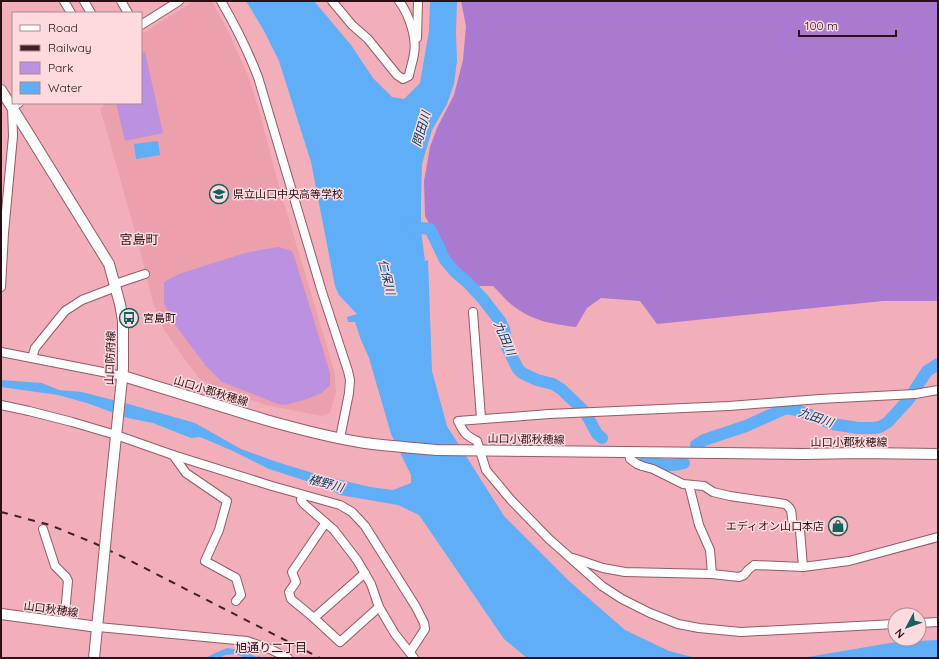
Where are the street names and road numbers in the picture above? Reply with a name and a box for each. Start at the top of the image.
street label: 山口防府線 [102,330,118,386]
street label: 山口小郡秋穂線 [172,373,250,409]
street label: 山口小郡秋穂線 [487,431,565,447]
street label: 山口小郡秋穂線 [811,435,888,449]
street label: 山口秋穂線 [23,598,79,620]

